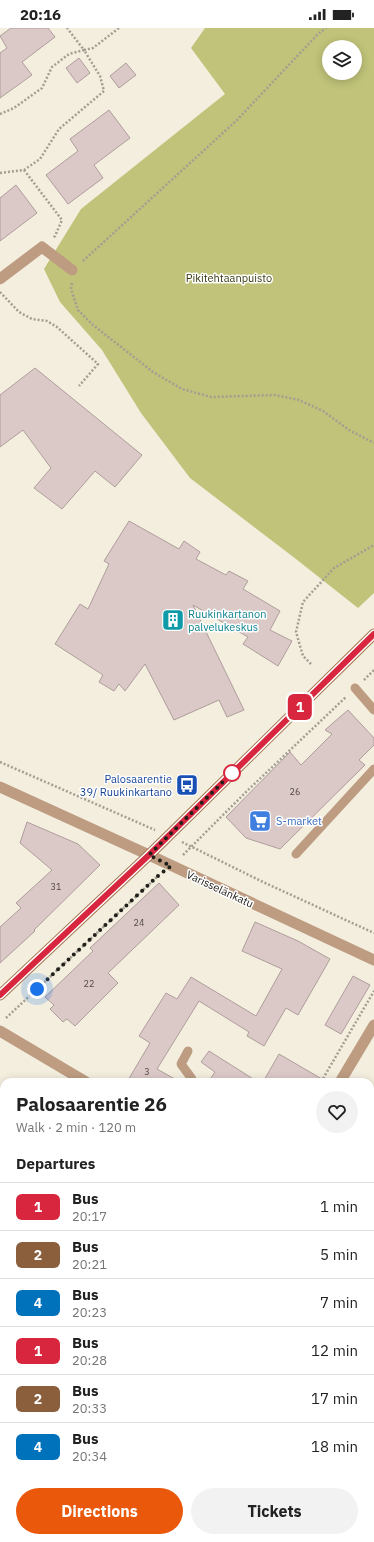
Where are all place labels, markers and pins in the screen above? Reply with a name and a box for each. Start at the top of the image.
building icon: Ruukinkartanon palvelukeskus [160,607,186,633]
place label: Ruukinkartanon palvelukeskus [188,607,266,634]
unlabelled marker [223,764,241,782]
place label: Palosaarentie 39/ Ruukinkartano [80,772,172,799]
bus stop icon: Palosaarentie 39/ Ruukinkartano [174,772,200,798]
supermarket icon: S-market [247,808,273,834]
place label: S-market [276,814,322,828]

